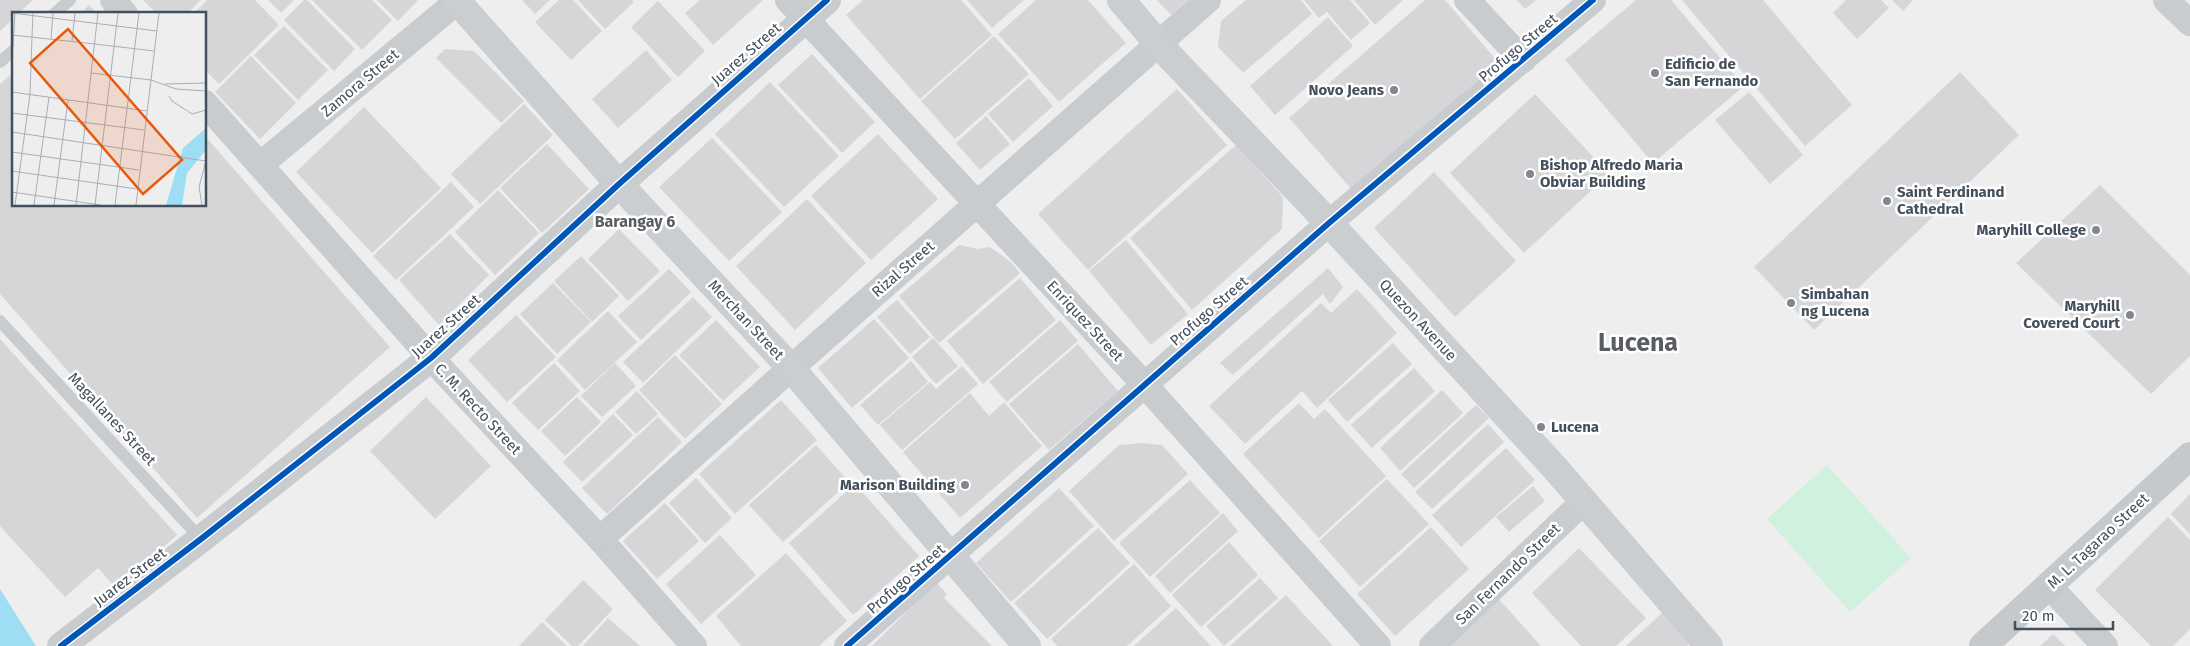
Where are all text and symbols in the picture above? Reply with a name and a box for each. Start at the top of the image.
street label: Profugo Street [1475,9,1561,86]
inset map [12,12,206,206]
street label: Juarez Street [708,19,785,89]
street label: Zamora Street [318,45,403,121]
place label: Edificio de San Fernando [1665,55,1759,90]
marker: Edificio de San Fernando [1649,67,1661,79]
place label: Novo Jeans [1309,81,1384,99]
marker: Novo Jeans [1388,84,1400,96]
place label: Bishop Alfredo Maria Obviar Building [1540,156,1683,191]
marker: Bishop Alfredo Maria Obviar Building [1524,168,1536,180]
place label: Saint Ferdinand Cathedral [1897,183,2004,218]
marker: Saint Ferdinand Cathedral [1881,195,1893,207]
district label: Barangay 6 [595,212,675,231]
place label: Maryhill College [1976,221,2086,239]
marker: Maryhill College [2090,224,2102,236]
street label: Rizal Street [868,237,938,301]
street label: Profugo Street [1166,272,1252,350]
street label: Quezon Avenue [1376,275,1460,365]
street label: Merchan Street [704,276,788,364]
street label: Enriquez Street [1043,277,1127,365]
place label: Simbahan ng Lucena [1801,285,1870,320]
street label: Juarez Street [408,290,484,361]
marker: Simbahan ng Lucena [1785,297,1797,309]
place label: Maryhill Covered Court [2023,297,2121,332]
marker: Maryhill Covered Court [2124,309,2136,321]
district label: Lucena [1598,328,1678,358]
street label: C. M. Recto Street [431,360,525,459]
street label: Magallanes Street [64,369,160,470]
place label: Lucena [1551,418,1599,436]
marker: Lucena [1535,421,1547,433]
place label: Marison Building [840,476,956,494]
marker: Marison Building [959,479,971,491]
street label: M. L. Tagarao Street [2044,489,2153,593]
street label: San Fernando Street [1452,519,1564,628]
street label: Profugo Street [863,540,949,618]
street label: Juarez Street [90,544,170,610]
scale bar [2015,598,2112,630]
text: 20 m [2022,607,2055,625]

